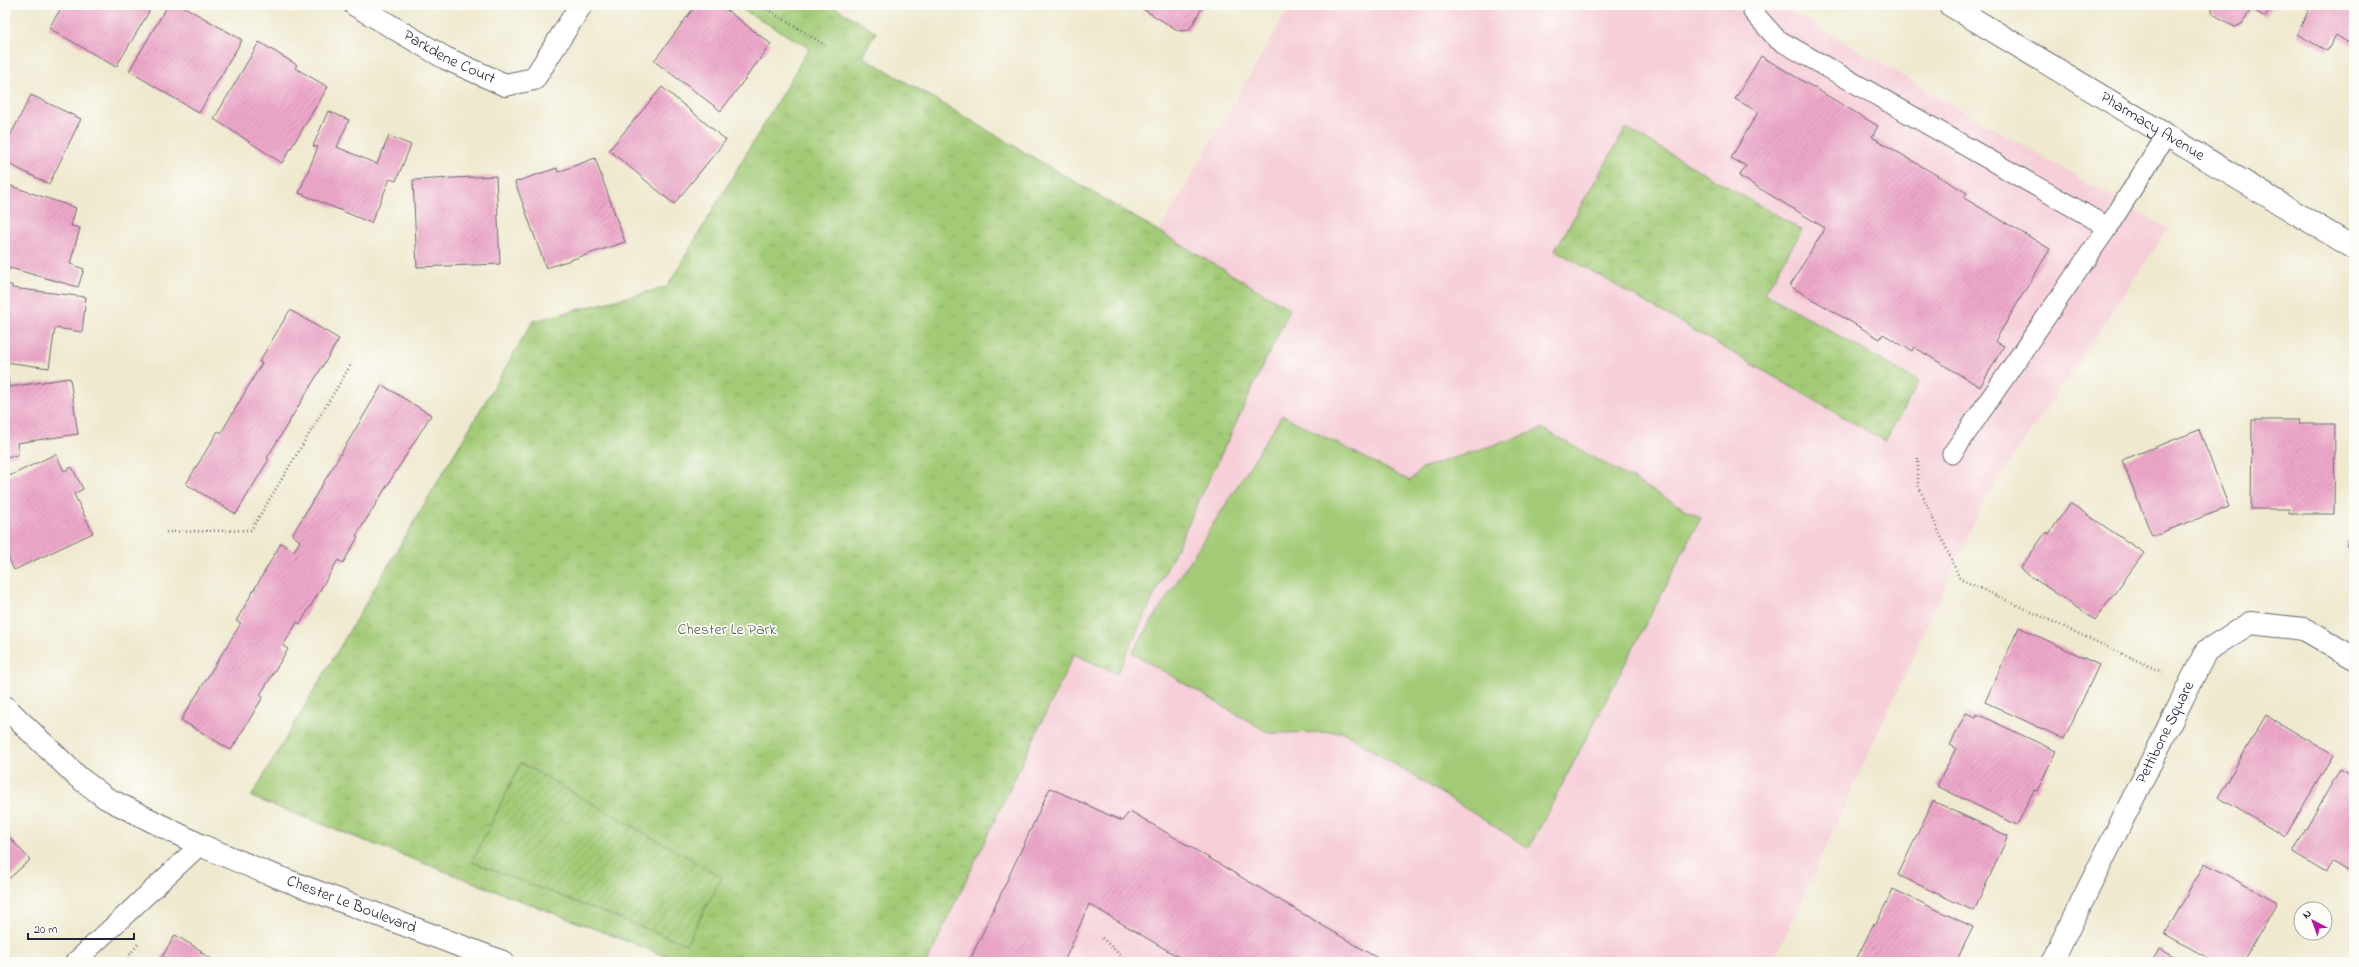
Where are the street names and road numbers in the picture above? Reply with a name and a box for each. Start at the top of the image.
street label: Parkdene Court [399,24,500,91]
street label: Pharmacy Avenue [2095,86,2210,168]
street label: Pettibone Square [2130,676,2202,788]
street label: Chester Le Boulevard [283,869,420,940]

